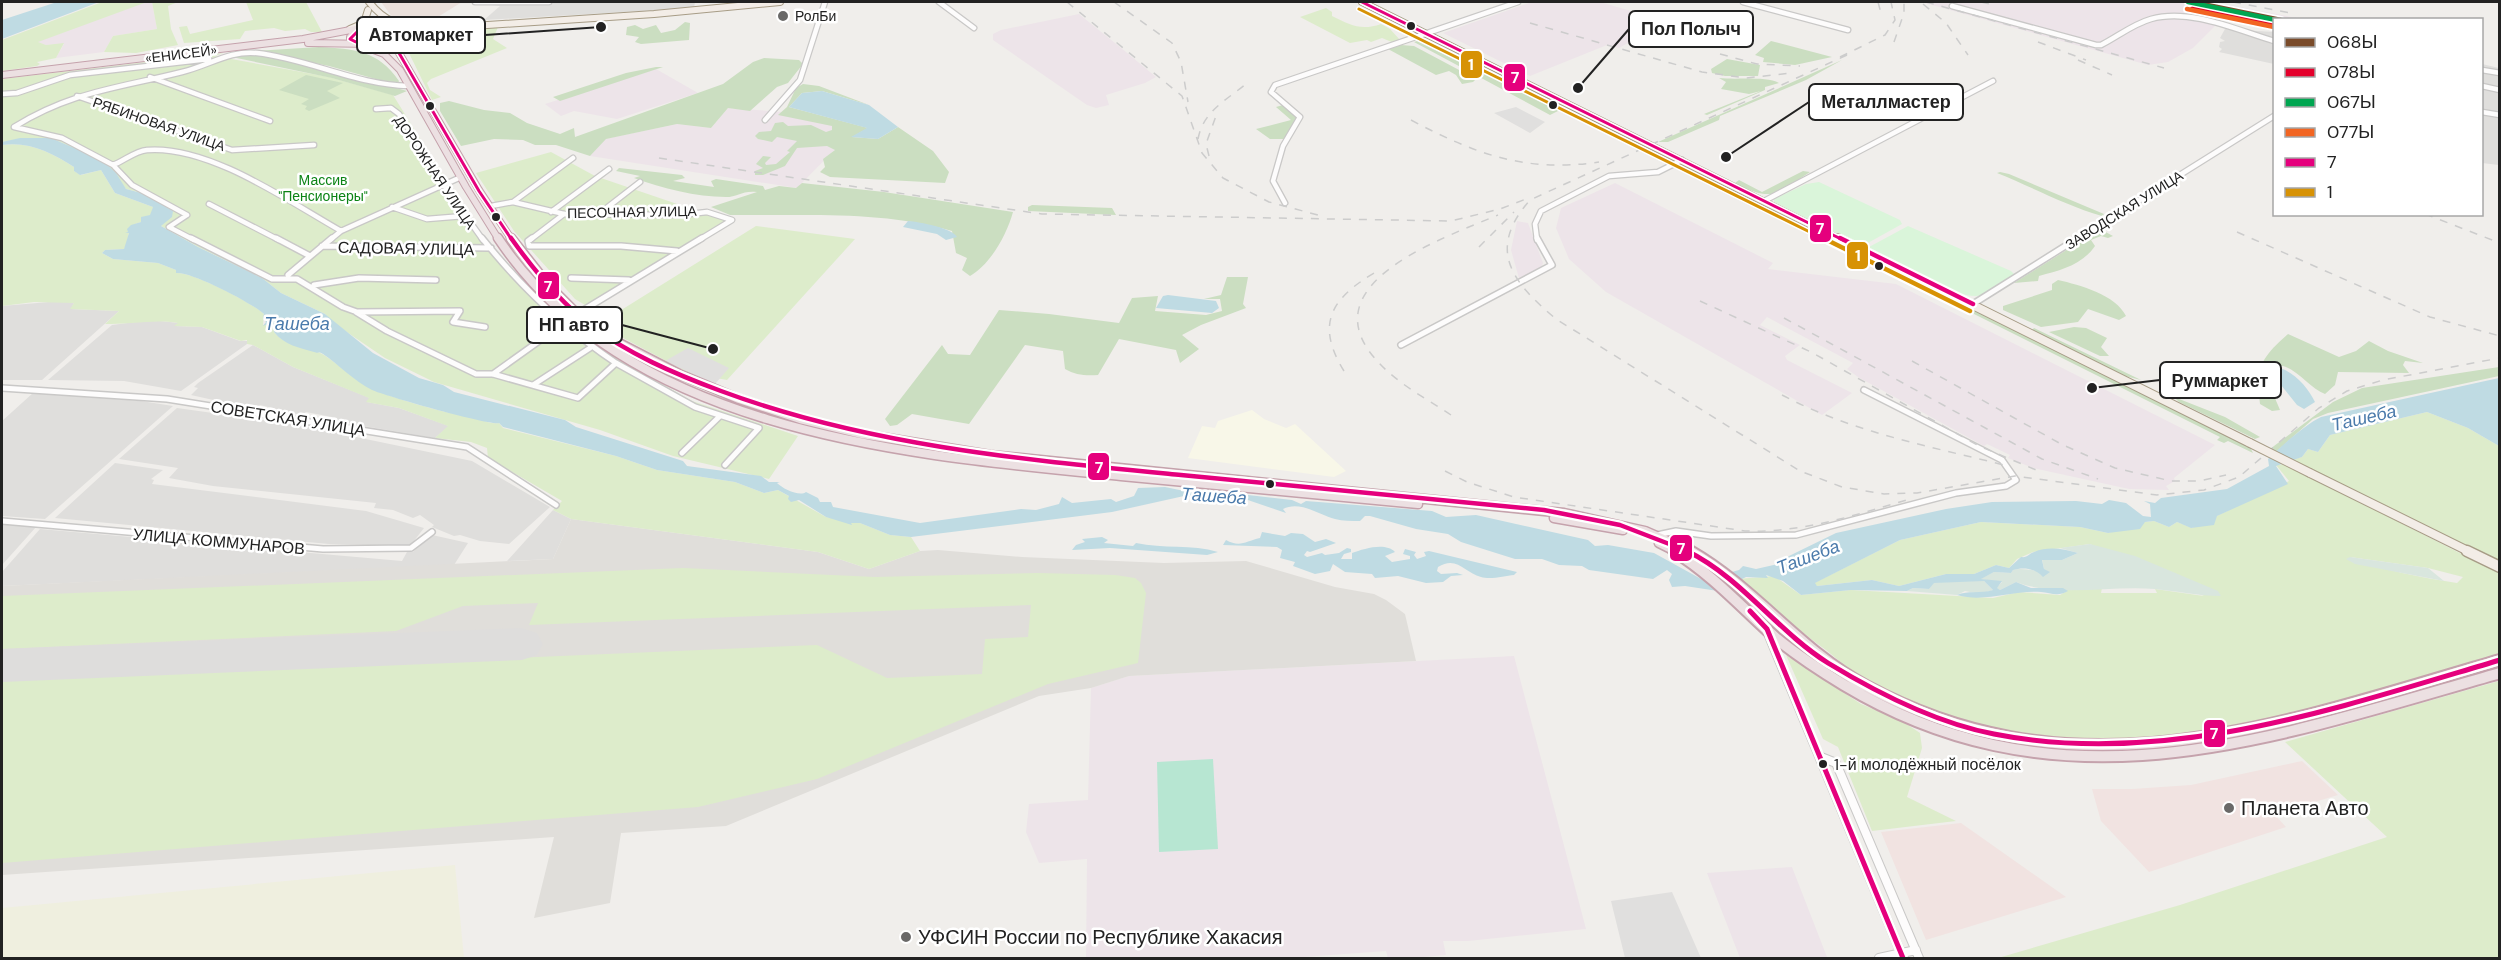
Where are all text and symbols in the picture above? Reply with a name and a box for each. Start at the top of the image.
place label: РолБи [795,7,836,25]
marker: РолБи [776,9,790,23]
callout: Пол Полыч [1629,11,1753,47]
callout: Автомаркет [357,17,485,53]
text: Пол Полыч [1641,17,1741,41]
legend [2273,18,2483,216]
unlabelled marker [1405,20,1417,32]
text: Автомаркет [369,23,474,47]
text: 068Ы [2327,30,2378,54]
street label: «ЕНИСЕЙ» [144,41,218,67]
line badge: 1 [1460,50,1483,79]
text: 1 [1468,54,1474,75]
text: 078Ы [2327,60,2375,84]
line badge: 7 [1503,63,1526,92]
text: 7 [1511,67,1520,88]
callout: Металлмастер [1809,84,1963,120]
text: Металлмастер [1821,90,1951,114]
text: 067Ы [2327,90,2376,114]
street label: РЯБИНОВАЯ УЛИЦА [90,93,228,155]
unlabelled marker [1547,99,1559,111]
unlabelled marker [424,100,436,112]
street label: ДОРОЖНАЯ УЛИЦА [390,112,480,233]
text: 077Ы [2327,120,2374,144]
text: 7 [2327,150,2337,174]
street label: ЗАВОДСКАЯ УЛИЦА [2062,166,2187,254]
park label: Массив "Пенсионеры" [278,171,368,205]
text: 1 [2327,180,2333,204]
street label: ПЕСОЧНАЯ УЛИЦА [567,202,698,222]
unlabelled marker [490,211,502,223]
line badge: 7 [1809,214,1832,243]
text: 7 [1816,218,1825,239]
street label: САДОВАЯ УЛИЦА [338,237,475,260]
line badge: 1 [1846,241,1869,270]
text: 1 [1855,245,1861,266]
unlabelled marker [1873,260,1885,272]
line badge: 7 [537,271,560,300]
text: 7 [544,276,553,297]
callout: НП авто [527,307,622,343]
water label: Ташеба [264,312,330,336]
text: НП авто [539,313,609,337]
callout: Руммаркет [2160,362,2281,398]
text: Руммаркет [2172,369,2269,393]
street label: СОВЕТСКАЯ УЛИЦА [209,396,367,441]
water label: Ташеба [2329,399,2399,437]
line badge: 7 [1087,452,1110,481]
text: 7 [1095,457,1104,478]
unlabelled marker [1264,478,1276,490]
water label: Ташеба [1180,482,1248,510]
street label: УЛИЦА КОММУНАРОВ [132,524,306,559]
line badge: 7 [1669,534,1693,562]
water label: Ташеба [1773,534,1843,580]
text: 7 [1677,538,1686,559]
line badge: 7 [2203,719,2226,748]
text: 7 [2210,723,2219,744]
place label: 1-й молодёжный посёлок [1834,754,2022,775]
marker: 1-й молодёжный посёлок [1817,758,1829,770]
place label: Планета Авто [2241,795,2369,821]
marker: Планета Авто [2222,801,2236,815]
place label: УФСИН России по Республике Хакасия [918,924,1283,950]
marker: УФСИН России по Республике Хакасия [899,930,913,944]

